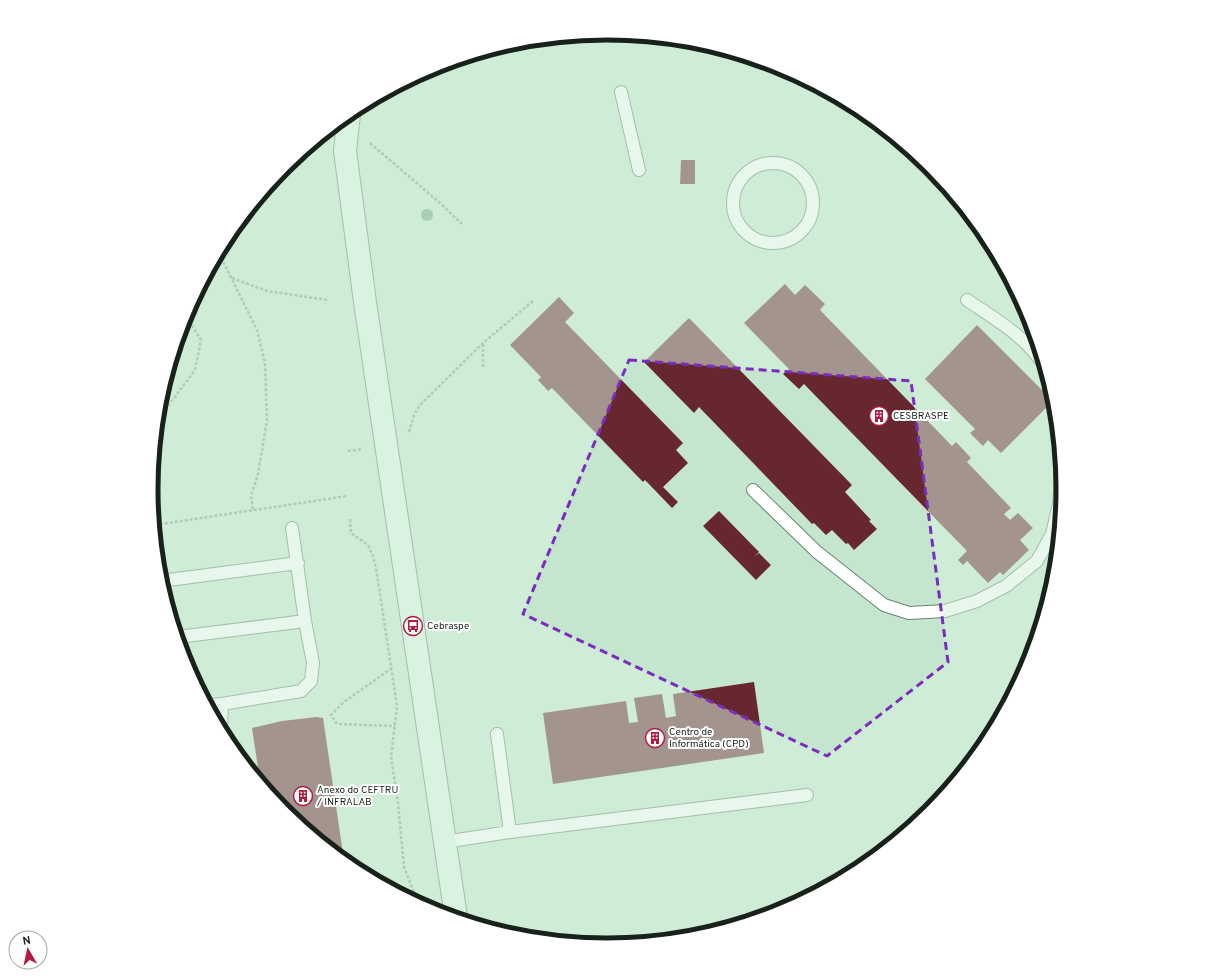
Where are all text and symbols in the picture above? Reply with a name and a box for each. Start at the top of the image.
building icon: CESBRASPE [868,405,890,427]
place label: CESBRASPE [893,410,949,423]
bus stop icon: Cebraspe [402,615,424,637]
place label: Cebraspe [427,620,469,633]
place label: Centro de Informática (CPD) [669,726,749,751]
building icon: Centro de Informática (CPD) [644,727,666,749]
place label: Anexo do CEFTRU / INFRALAB [316,784,398,809]
building icon: Anexo do CEFTRU / INFRALAB [292,785,314,807]
north arrow [8,930,48,970]
text: N [22,934,32,949]

